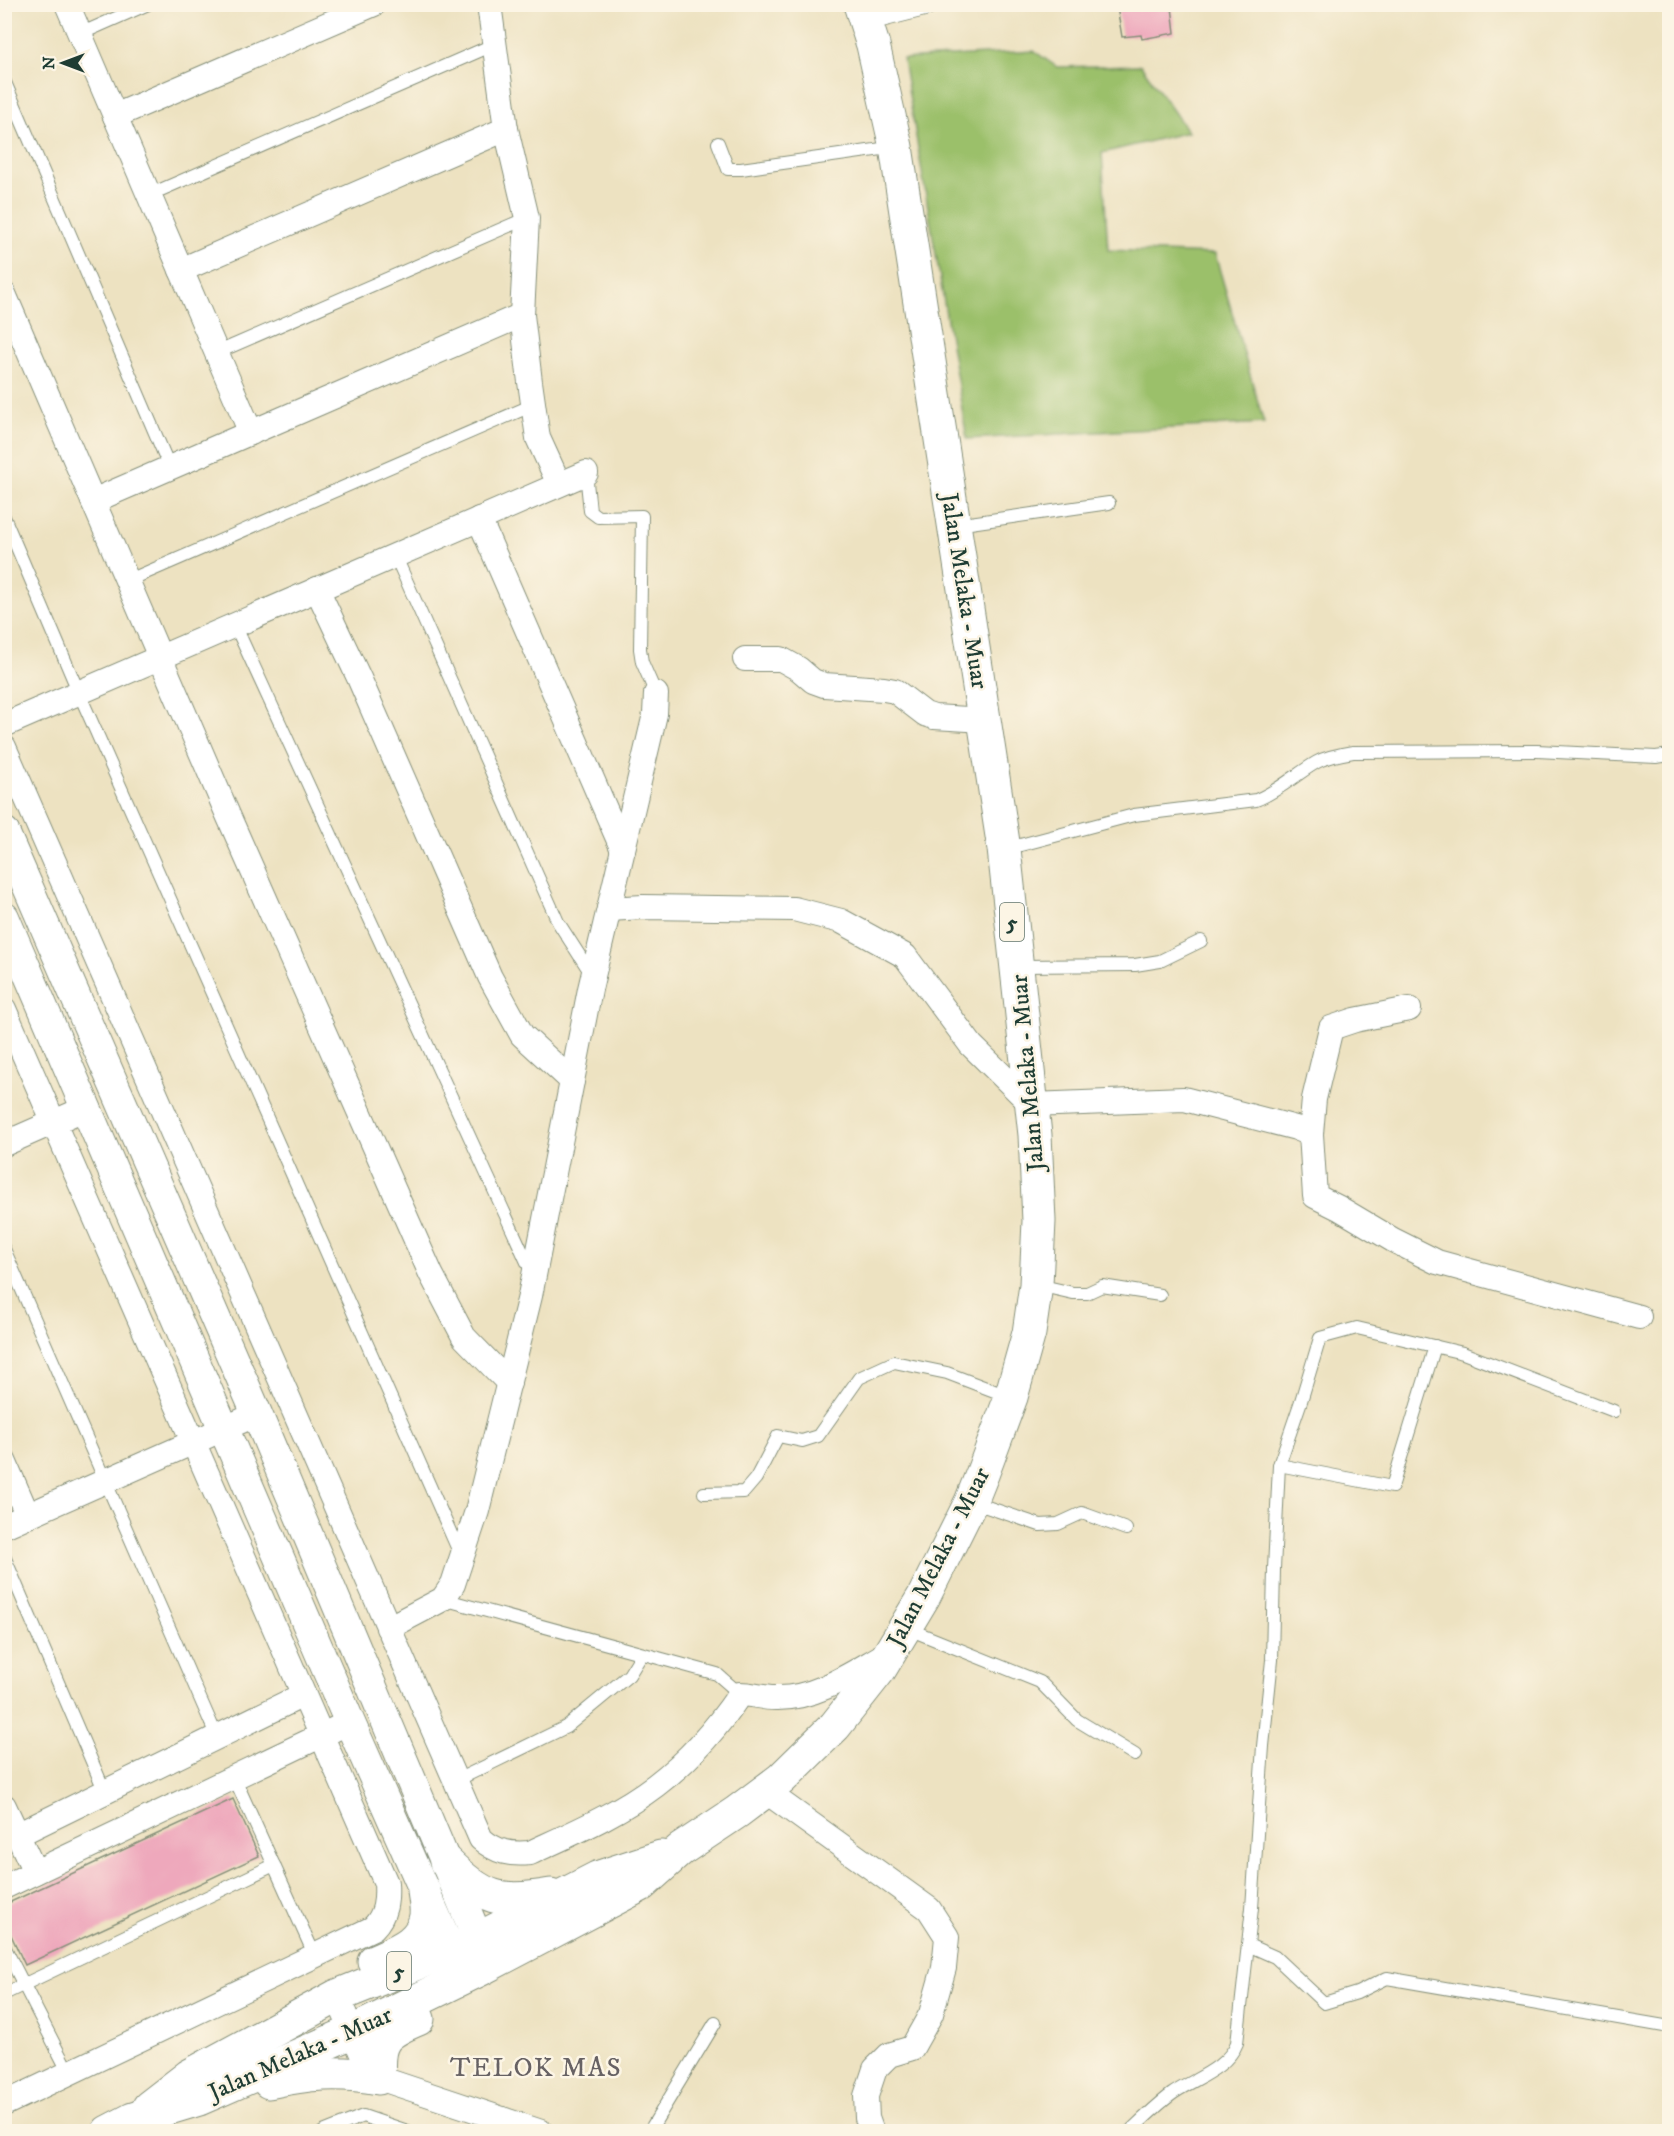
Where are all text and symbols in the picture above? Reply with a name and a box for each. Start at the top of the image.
north arrow [33,33,93,93]
text: N [39,56,59,70]
street label: Jalan Melaka - Muar [933,489,994,691]
road number: 5 [1000,903,1024,941]
street label: Jalan Melaka - Muar [1004,973,1052,1175]
street label: Jalan Melaka - Muar [880,1463,997,1654]
road number: 5 [387,1952,411,1990]
street label: Jalan Melaka - Muar [202,2000,397,2109]
district label: TELOK MAS [450,2051,622,2085]

